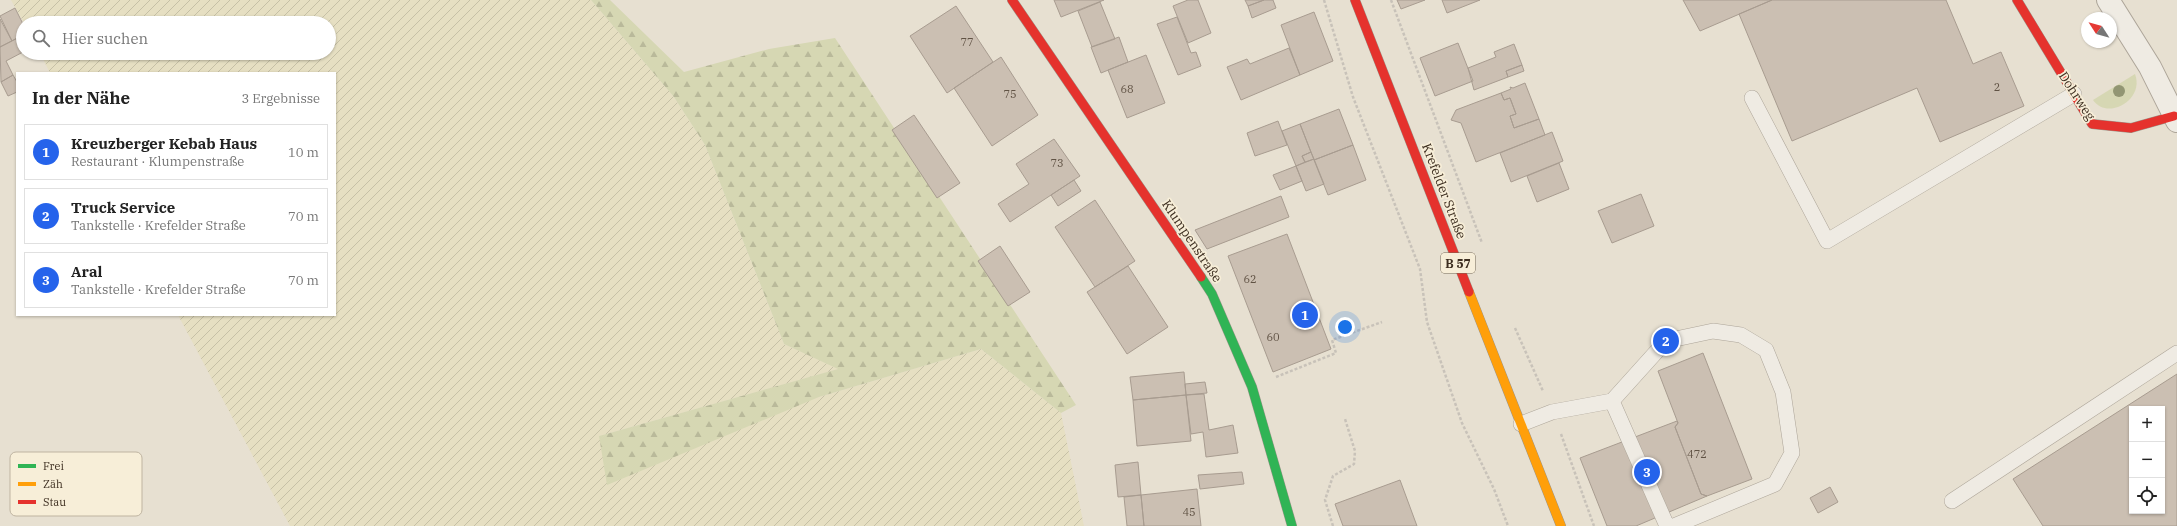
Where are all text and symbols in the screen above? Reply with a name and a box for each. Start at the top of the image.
north arrow [2081,12,2117,48]
search box [16,16,336,60]
icon: search [30,27,52,49]
text: Hier suchen [62,29,148,48]
house number: 77 [960,35,974,49]
street label: Dohrweg [2055,68,2099,124]
house number: 2 [1994,80,2000,94]
house number: 68 [1120,82,1134,96]
text: In der Nähe [32,87,130,109]
house number: 75 [1003,87,1017,101]
text: 3 Ergebnisse [241,90,320,107]
text: Kreuzberger Kebab Haus [71,134,257,153]
street label: Krefelder Straße [1418,141,1470,241]
text: 1 [42,144,50,161]
text: 10 m [288,144,319,161]
text: Restaurant · Klumpenstraße [71,153,244,170]
house number: 73 [1050,156,1064,170]
street label: Klumpenstraße [1158,196,1226,286]
text: Truck Service [71,198,175,217]
text: 2 [42,208,50,225]
text: 70 m [288,208,319,225]
text: Tankstelle · Krefelder Straße [71,217,246,234]
road number: B 57 [1441,253,1475,273]
text: Aral [71,262,102,281]
text: 3 [42,272,50,289]
text: 70 m [288,272,319,289]
house number: 62 [1243,272,1257,286]
text: Tankstelle · Krefelder Straße [71,281,246,298]
pin: 1 [1292,300,1318,330]
your location [1335,317,1355,337]
pin: 2 [1653,326,1679,356]
house number: 60 [1266,330,1280,344]
map controls [2129,406,2165,514]
button: + [2129,406,2165,442]
button: − [2129,442,2165,478]
house number: 472 [1687,447,1707,461]
legend [10,452,142,516]
pin: 3 [1634,457,1660,487]
text: Frei [43,459,64,473]
text: Zäh [43,477,63,491]
button: locate [2129,478,2165,514]
text: Stau [43,495,66,509]
house number: 45 [1182,505,1196,519]

